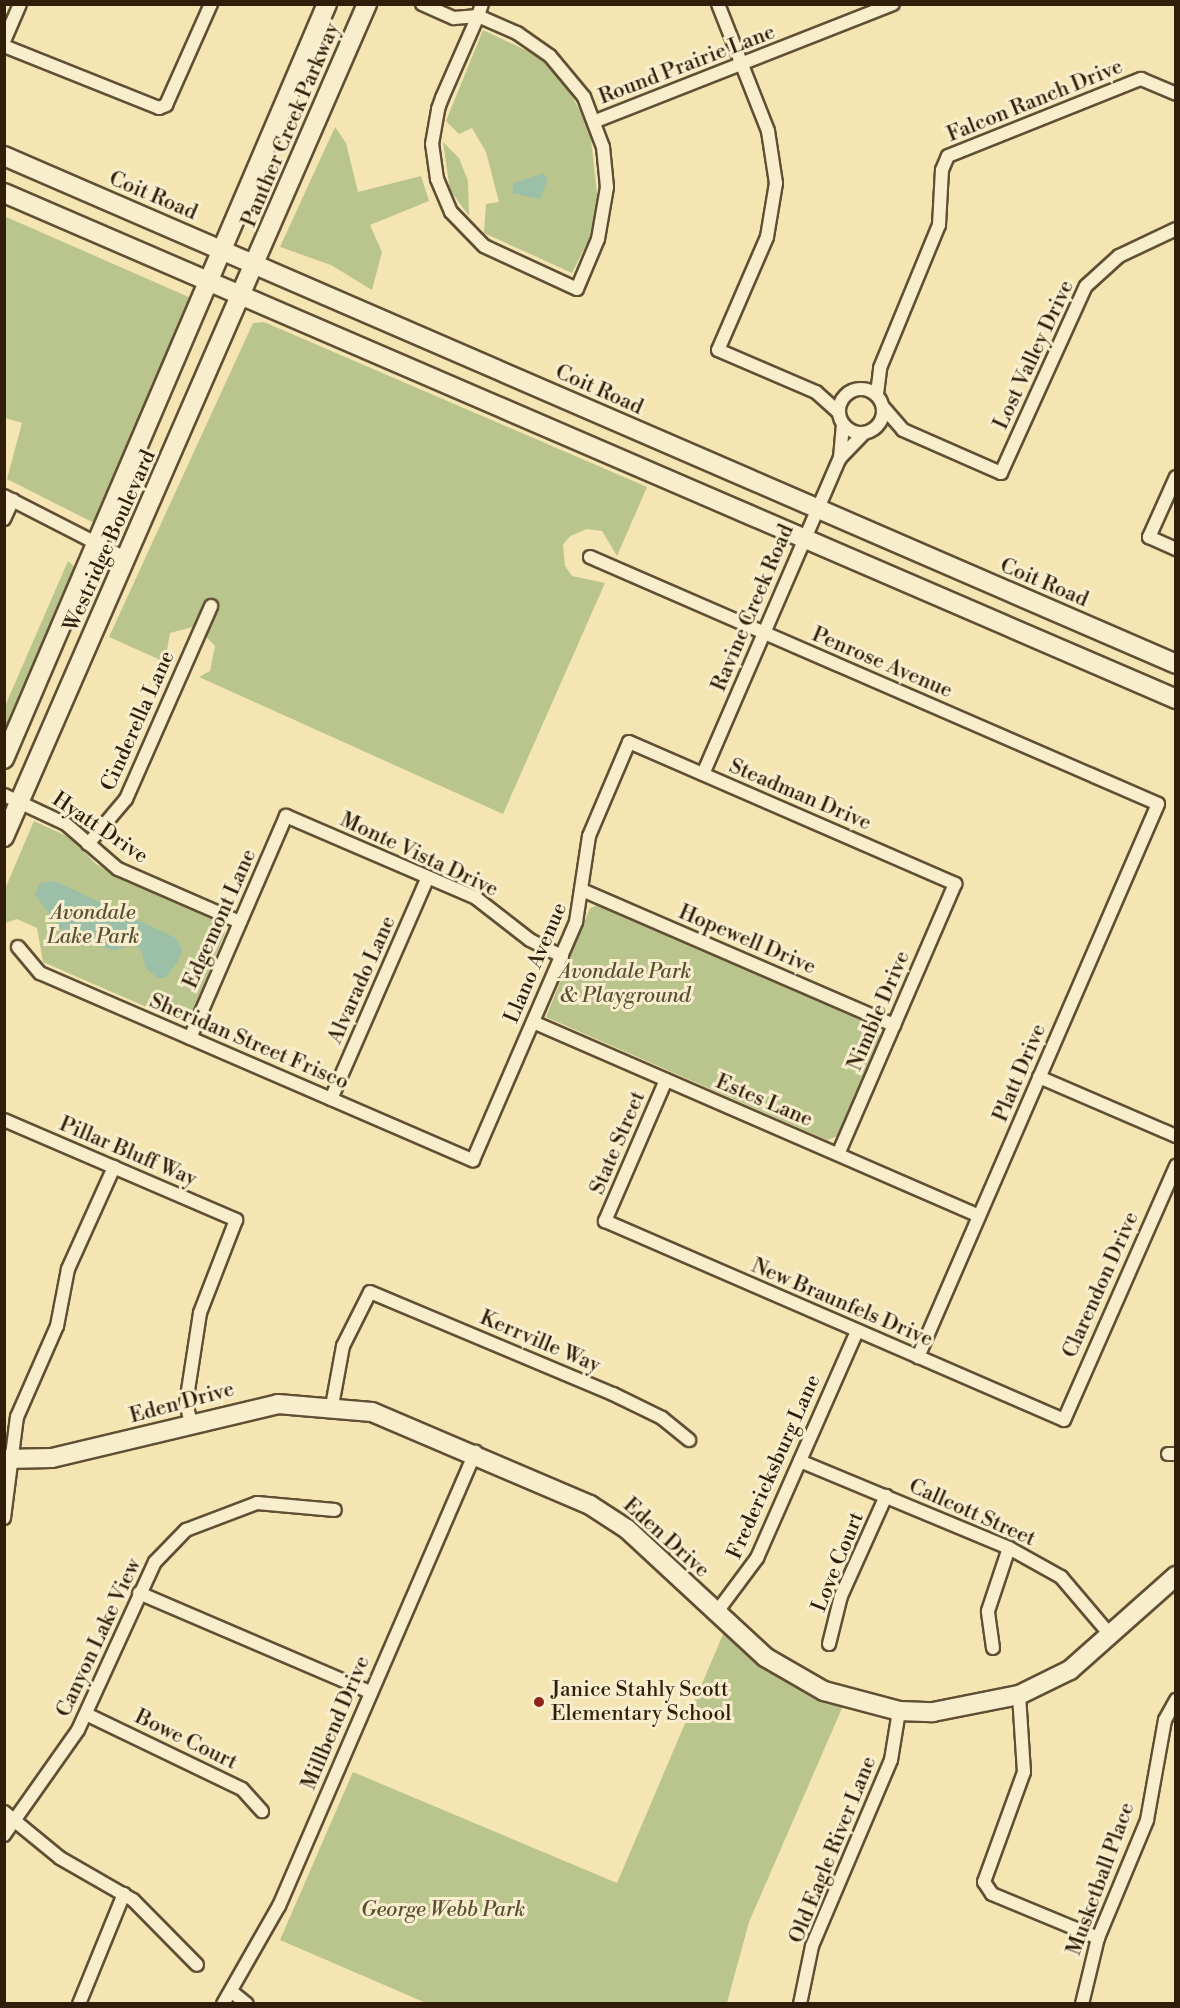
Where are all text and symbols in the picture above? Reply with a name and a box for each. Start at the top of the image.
street label: Panther Creek Parkway [237,19,345,231]
street label: Round Prairie Lane [595,20,779,110]
street label: Falcon Ranch Drive [943,54,1127,148]
street label: Coit Road [105,166,201,226]
street label: Lost Valley Drive [988,276,1080,434]
street label: Coit Road [551,360,647,420]
street label: Westridge Boulevard [59,446,161,636]
street label: Ravine Creek Road [706,521,800,695]
street label: Coit Road [996,553,1092,613]
street label: Penrose Avenue [808,622,956,704]
street label: Cinderella Lane [96,647,180,795]
street label: Steadman Drive [725,754,875,836]
street label: Hyatt Drive [47,787,153,869]
street label: Monte Vista Drive [336,807,502,903]
street label: Edgemont Lane [178,845,262,993]
street label: Llano Avenue [499,899,573,1027]
park label: Avondale Lake Park [47,900,139,950]
street label: Hopewell Drive [675,900,819,980]
street label: Alvarado Lane [323,912,401,1048]
street label: Nimble Drive [842,947,916,1075]
park label: Avondale Park & Playground [559,959,691,1009]
street label: Sheridan Street Frisco [146,989,352,1095]
street label: Platt Drive [988,1020,1052,1126]
street label: Estes Lane [712,1069,816,1133]
street label: State Street [585,1088,651,1198]
street label: Pillar Bluff Way [55,1112,201,1192]
street label: Clarendon Drive [1057,1208,1145,1362]
street label: New Braunfels Drive [748,1253,936,1353]
street label: Kerrville Way [476,1305,604,1379]
street label: Fredericksburg Lane [722,1371,826,1563]
street label: Eden Drive [127,1377,237,1429]
street label: Callcott Street [905,1474,1039,1552]
street label: Eden Drive [618,1493,714,1583]
street label: Love Court [807,1508,869,1616]
street label: Canyon Lake View [51,1555,147,1721]
street label: Millbend Drive [297,1652,375,1794]
place label: Janice Stahly Scott Elementary School [551,1677,731,1727]
marker: Janice Stahly Scott Elementary School [532,1695,546,1709]
street label: Bowe Court [131,1704,241,1776]
street label: Old Eagle River Lane [784,1753,882,1947]
street label: Musketball Place [1062,1799,1140,1959]
park label: George Webb Park [361,1897,525,1923]

